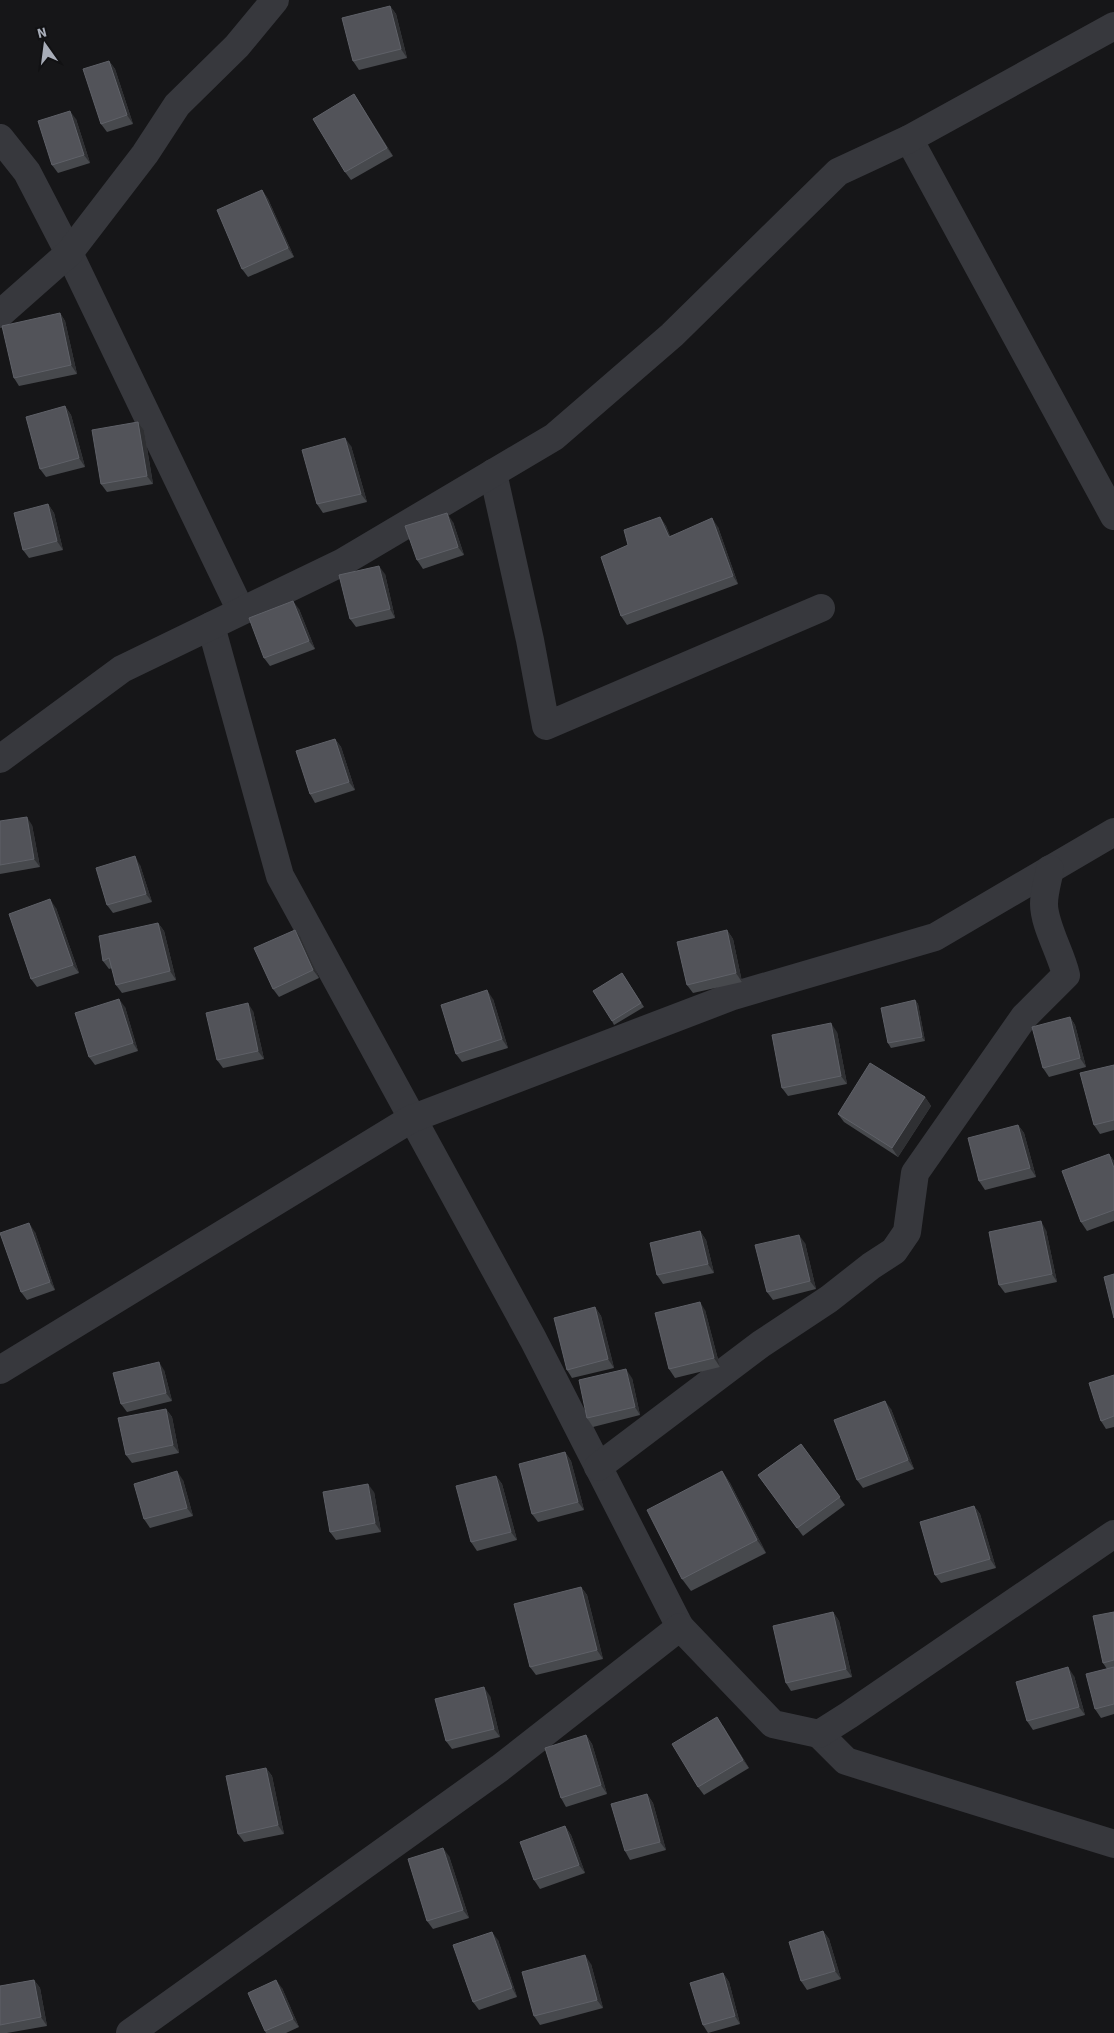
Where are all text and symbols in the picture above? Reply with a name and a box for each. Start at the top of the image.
north arrow [20,20,70,70]
text: N [35,23,49,44]

